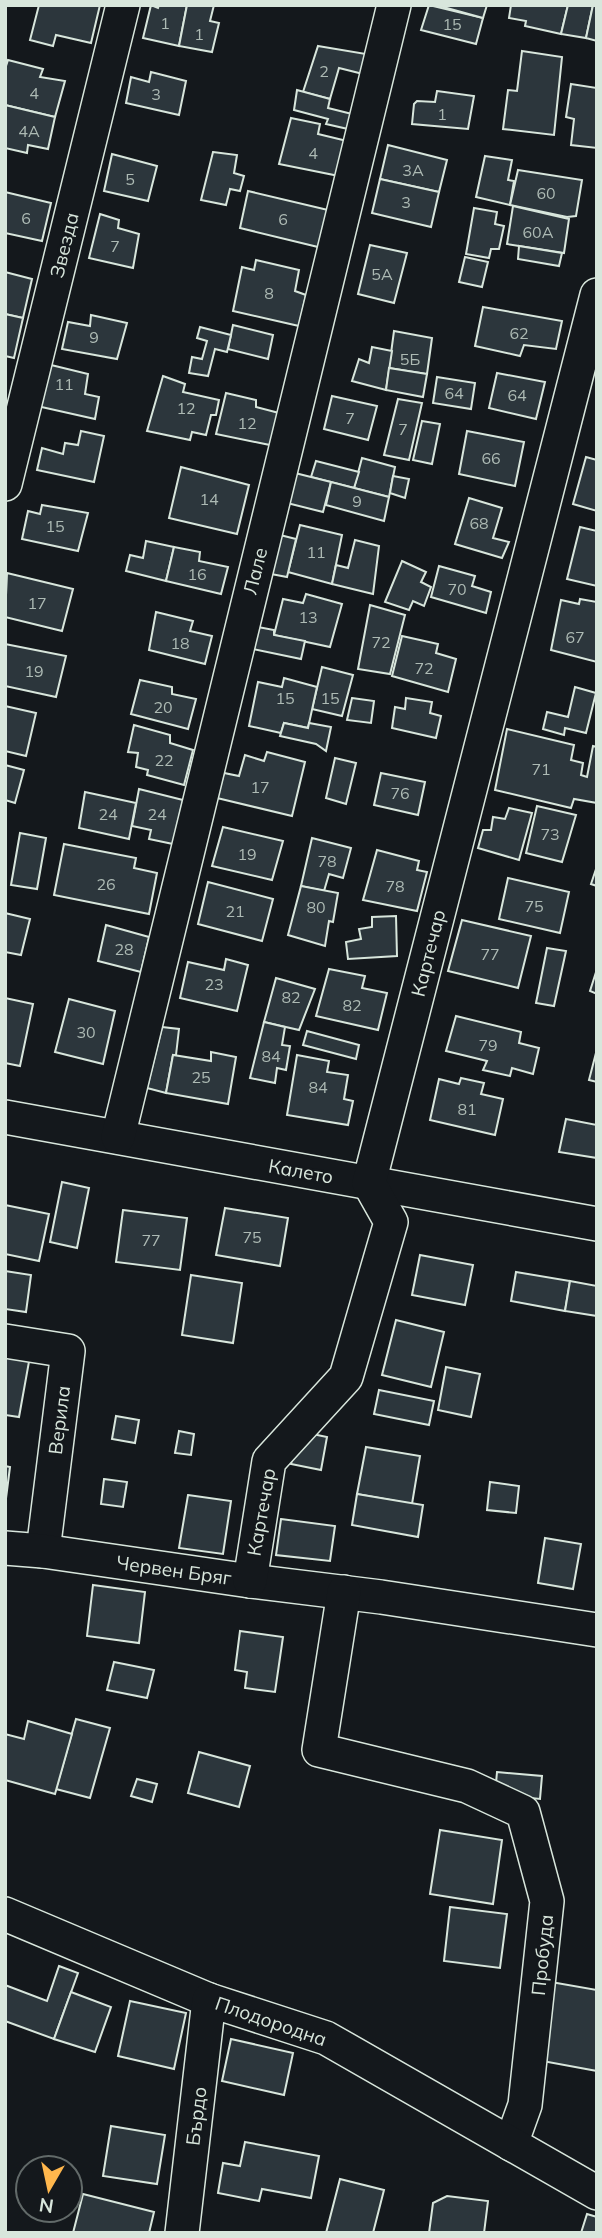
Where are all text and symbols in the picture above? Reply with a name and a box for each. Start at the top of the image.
house number: 1 [160,13,170,33]
house number: 15 [442,14,462,34]
house number: 1 [194,24,204,44]
house number: 2 [319,61,329,81]
house number: 4 [29,83,39,103]
house number: 3 [151,84,161,104]
house number: 1 [437,104,447,124]
house number: 4А [18,121,40,141]
house number: 4 [308,143,318,163]
house number: 3А [402,160,424,180]
house number: 5 [125,169,135,189]
house number: 60 [536,183,556,203]
house number: 3 [401,192,411,212]
house number: 6 [21,208,31,228]
house number: 6 [278,209,288,229]
street label: Звезда [44,210,84,280]
house number: 60А [523,222,554,242]
house number: 7 [110,236,120,256]
house number: 5А [371,264,393,284]
house number: 8 [264,283,274,303]
house number: 62 [509,323,529,343]
house number: 9 [89,327,99,347]
house number: 5Б [400,349,420,369]
house number: 11 [54,374,74,394]
house number: 64 [444,383,464,403]
house number: 64 [507,385,527,405]
house number: 12 [176,398,196,418]
house number: 7 [345,408,355,428]
house number: 12 [237,413,257,433]
house number: 7 [398,419,408,439]
house number: 66 [481,448,501,468]
house number: 14 [199,489,219,509]
house number: 9 [352,491,362,511]
house number: 68 [469,513,489,533]
house number: 15 [45,516,65,536]
house number: 11 [306,542,326,562]
street label: Лале [238,545,272,597]
house number: 16 [187,564,207,584]
house number: 70 [447,579,467,599]
house number: 17 [27,593,47,613]
house number: 13 [298,607,318,627]
house number: 67 [565,627,585,647]
house number: 72 [371,632,391,652]
house number: 18 [170,633,190,653]
house number: 72 [414,658,434,678]
house number: 19 [24,661,44,681]
house number: 15 [275,688,295,708]
house number: 15 [320,688,340,708]
house number: 20 [153,697,173,717]
house number: 22 [154,750,174,770]
house number: 71 [531,759,551,779]
house number: 17 [250,777,270,797]
house number: 76 [390,783,410,803]
house number: 24 [98,804,118,824]
house number: 24 [147,804,167,824]
house number: 73 [540,824,560,844]
house number: 19 [237,844,257,864]
house number: 78 [317,851,337,871]
house number: 26 [96,874,116,894]
house number: 78 [385,876,405,896]
house number: 75 [524,896,544,916]
house number: 80 [306,897,326,917]
house number: 21 [225,901,245,921]
street label: Картечар [406,907,450,999]
house number: 28 [114,939,134,959]
house number: 77 [480,944,500,964]
house number: 23 [204,974,224,994]
house number: 82 [281,987,301,1007]
house number: 82 [342,995,362,1015]
house number: 30 [76,1022,96,1042]
house number: 79 [478,1035,498,1055]
house number: 84 [261,1046,281,1066]
house number: 25 [191,1067,211,1087]
house number: 84 [308,1077,328,1097]
house number: 81 [457,1099,477,1119]
street label: Калето [267,1154,335,1188]
house number: 75 [242,1227,262,1247]
house number: 77 [141,1230,161,1250]
street label: Верила [43,1384,75,1456]
street label: Картечар [241,1466,281,1558]
street label: Червен Бряг [115,1550,234,1590]
street label: Пробуда [526,1913,558,1997]
street label: Плодородна [212,1991,330,2051]
street label: Бърдо [180,2085,212,2147]
north arrow [14,2154,84,2224]
text: N [37,2193,55,2219]

